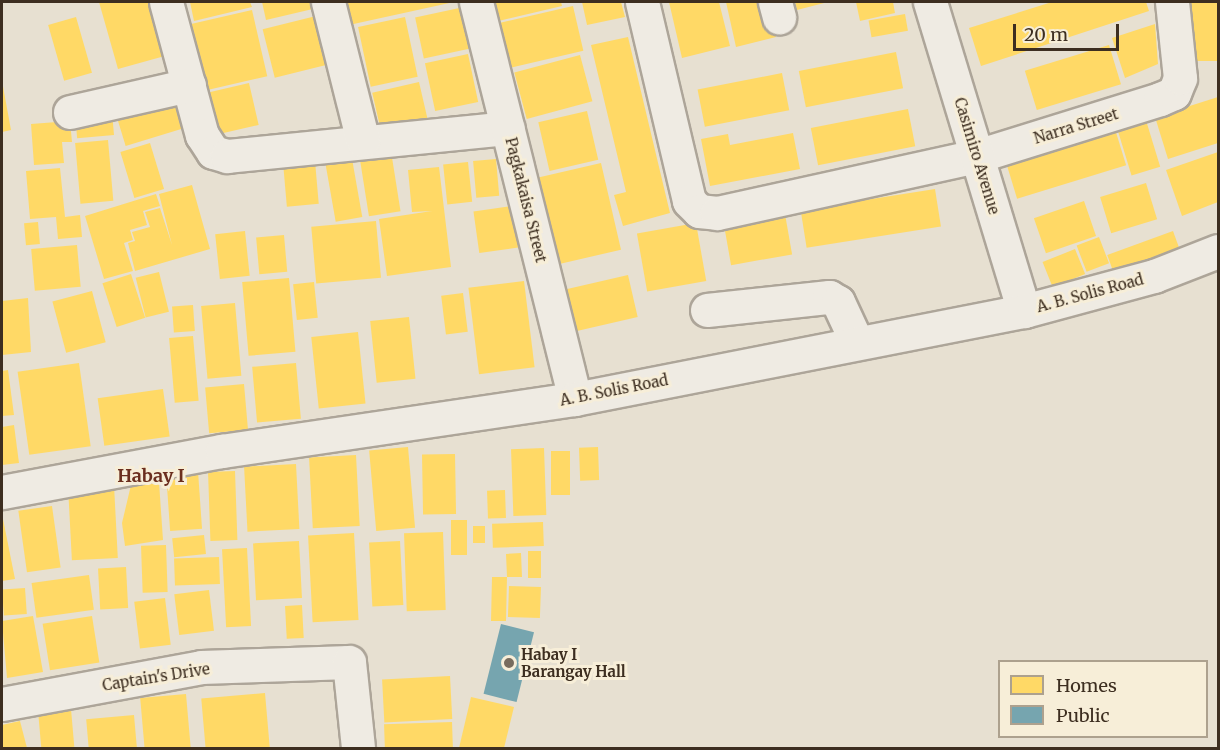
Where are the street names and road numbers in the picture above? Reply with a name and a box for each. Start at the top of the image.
street label: Casimiro Avenue [951,95,1003,217]
street label: Narra Street [1032,105,1120,147]
street label: Pagkakaisa Street [502,135,550,265]
street label: A. B. Solis Road [1035,270,1145,316]
street label: A. B. Solis Road [558,371,670,409]
street label: Captain's Drive [101,660,211,694]

